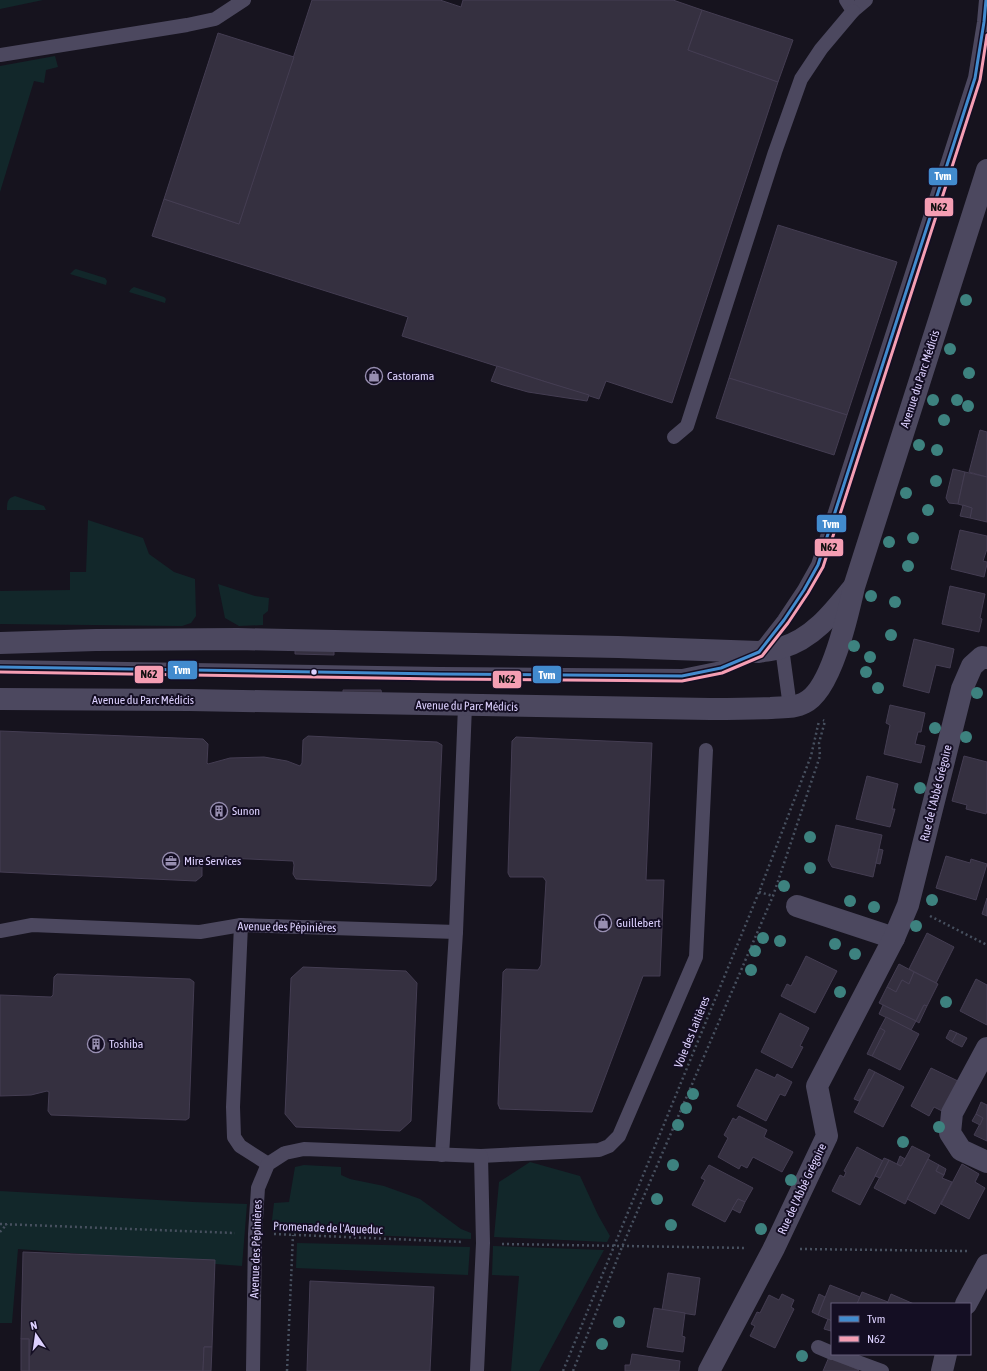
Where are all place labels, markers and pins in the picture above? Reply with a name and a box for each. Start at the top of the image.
shop icon: Castorama [364,366,384,386]
place label: Castorama [387,369,434,383]
unlabelled marker [309,667,319,677]
building icon: Sunon [209,801,229,821]
place label: Sunon [232,804,260,818]
office icon: Mire Services [161,851,181,871]
place label: Mire Services [184,854,241,868]
shop icon: Guillebert [593,913,613,933]
place label: Guillebert [616,916,661,930]
building icon: Toshiba [86,1034,106,1054]
place label: Toshiba [109,1037,143,1051]

